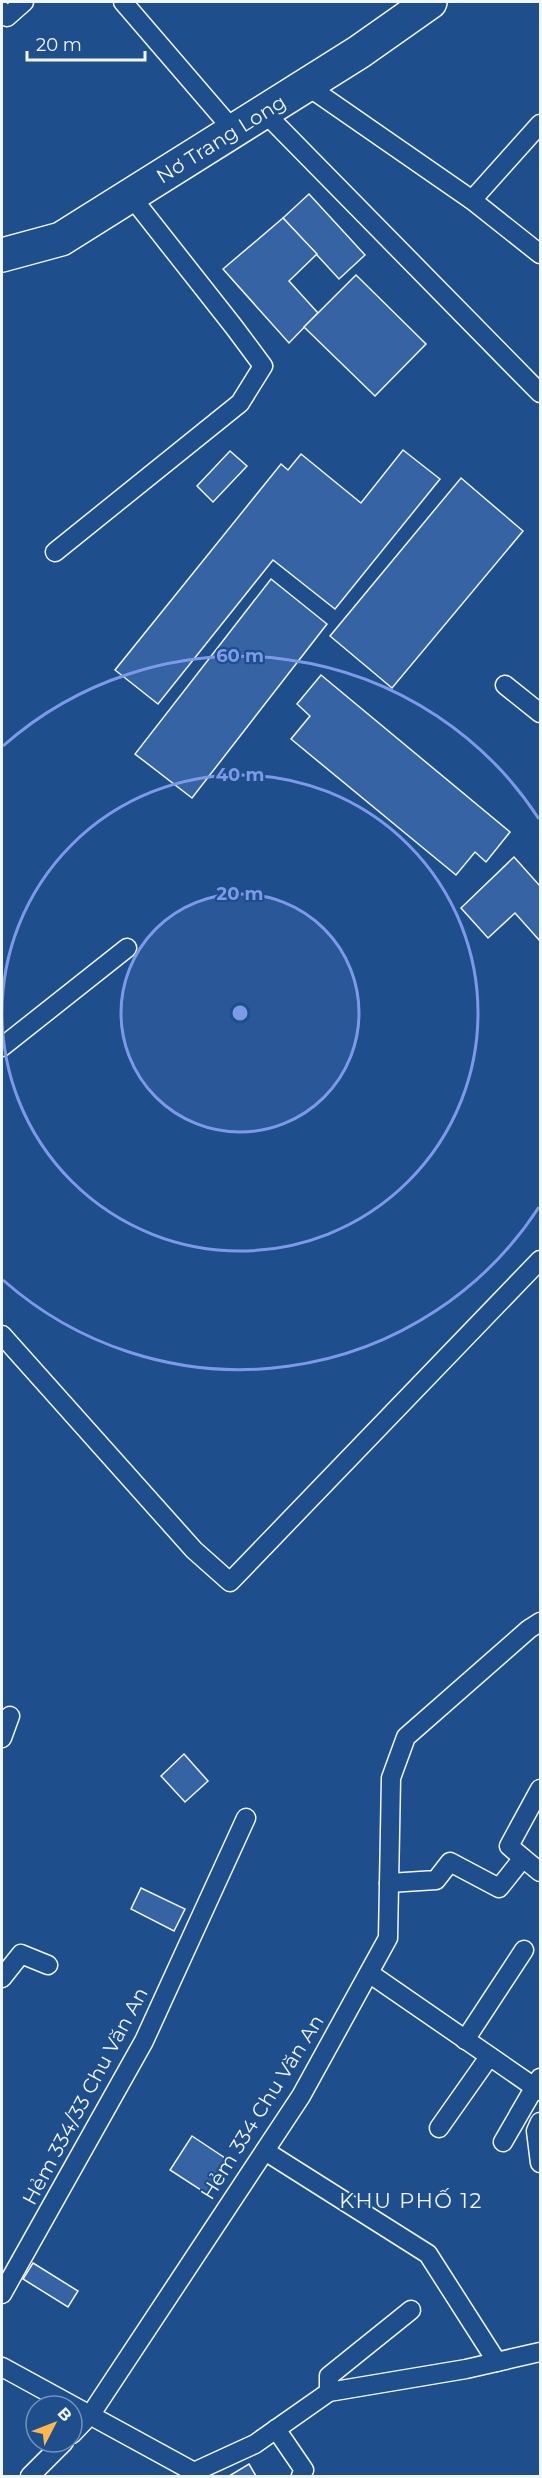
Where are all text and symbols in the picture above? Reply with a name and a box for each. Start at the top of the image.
scale bar [27,24,146,62]
text: 20 m [36,34,82,56]
street label: Nơ Trang Long [152,90,290,188]
text: 60 m [216,645,264,667]
text: 40 m [216,764,264,786]
text: 20 m [217,883,263,905]
centre of rings [230,1003,250,1023]
street label: Hẻm 334/33 Chu Văn An [17,1983,153,2209]
street label: Hẻm 334 Chu Văn An [195,2010,329,2204]
district label: KHU PHỐ 12 [339,2188,483,2213]
north arrow [24,2394,84,2454]
text: B [54,2403,76,2425]

